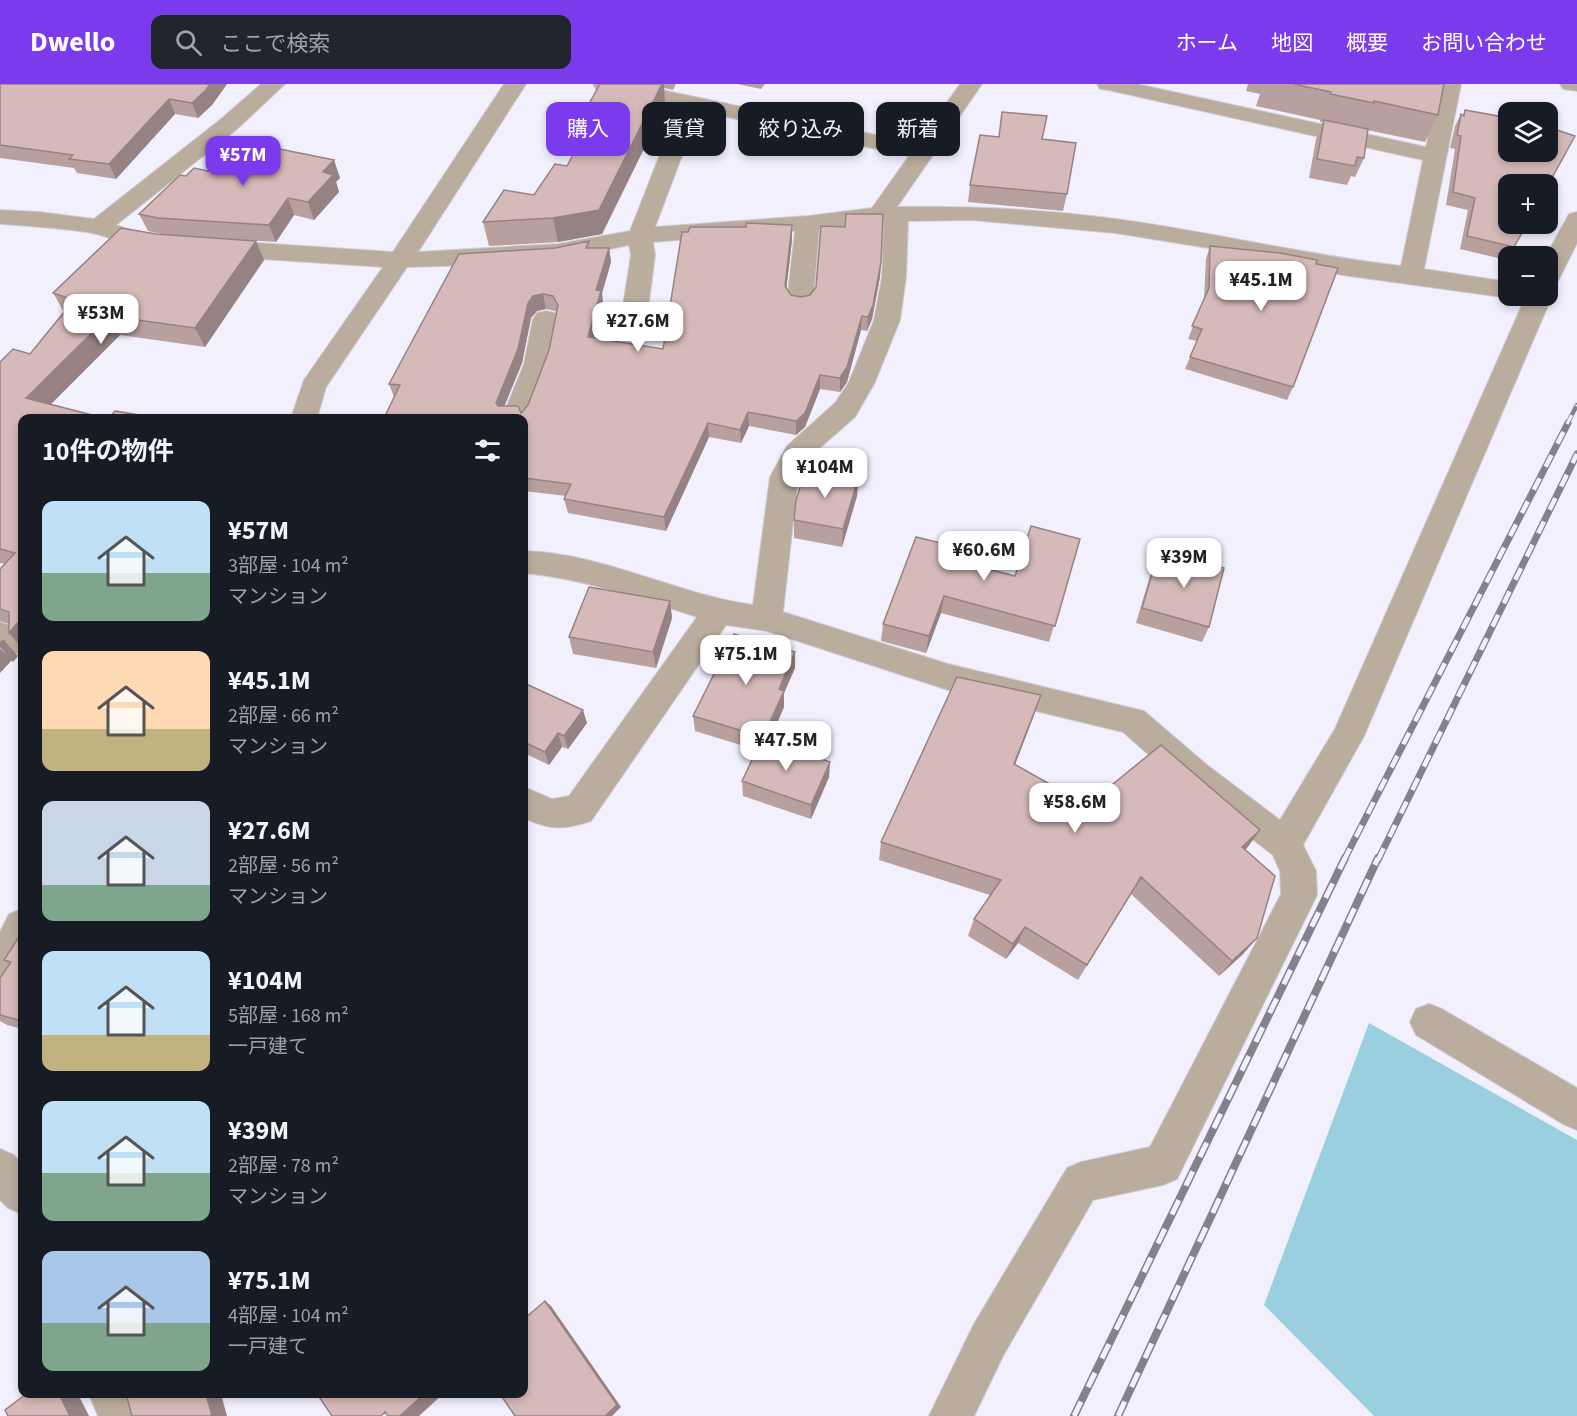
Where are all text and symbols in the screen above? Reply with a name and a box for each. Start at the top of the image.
search box [151,15,571,69]
text: Dwello [30,22,115,62]
icon: search [172,26,205,59]
text: ここで検索 [220,28,330,60]
text: ホーム [1176,28,1238,58]
text: 地図 [1271,28,1313,58]
text: 概要 [1346,28,1388,58]
text: お問い合わせ [1421,28,1547,58]
chip: 購入 [546,102,630,156]
chip: 賃貸 [642,102,726,156]
chip: 絞り込み [738,102,864,156]
chip: 新着 [876,102,960,156]
map controls [1498,102,1558,306]
button: layers [1498,102,1558,162]
pin: ¥57M [207,136,279,187]
text: ¥57M [220,141,266,169]
button: + [1498,174,1558,234]
button: − [1498,246,1558,306]
pin: ¥45.1M [1212,261,1310,312]
text: ¥45.1M [1229,266,1293,294]
pin: ¥53M [65,294,137,345]
text: ¥53M [78,299,124,327]
pin: ¥27.6M [589,302,687,353]
text: ¥27.6M [606,307,670,335]
text: 10件の物件 [42,433,173,470]
icon: filters [471,434,504,467]
pin: ¥104M [783,448,867,499]
text: ¥104M [796,453,854,481]
text: ¥57M [228,512,289,549]
icon: home [90,525,162,597]
pin: ¥60.6M [935,531,1033,582]
text: ¥60.6M [952,536,1016,564]
pin: ¥39M [1148,538,1220,589]
text: ¥39M [1161,543,1207,571]
text: 3部屋 · 104 m² [228,552,349,580]
text: マンション [228,583,328,611]
pin: ¥75.1M [697,635,795,686]
text: ¥75.1M [714,640,778,668]
text: ¥45.1M [228,662,311,699]
icon: home [90,675,162,747]
text: 2部屋 · 66 m² [228,702,339,730]
pin: ¥47.5M [737,721,835,772]
text: ¥47.5M [754,726,818,754]
text: マンション [228,733,328,761]
pin: ¥58.6M [1026,783,1124,834]
text: ¥58.6M [1043,788,1107,816]
text: ¥27.6M [228,812,311,849]
icon: home [90,825,162,897]
text: 2部屋 · 56 m² [228,852,339,880]
text: マンション [228,883,328,911]
text: ¥104M [228,962,303,999]
icon: home [90,975,162,1047]
text: 5部屋 · 168 m² [228,1002,349,1030]
text: 一戸建て [228,1033,308,1061]
text: ¥39M [228,1112,289,1149]
icon: home [90,1125,162,1197]
text: 2部屋 · 78 m² [228,1152,339,1180]
text: マンション [228,1183,328,1211]
text: ¥75.1M [228,1262,311,1299]
icon: home [90,1275,162,1347]
text: 4部屋 · 104 m² [228,1302,349,1330]
text: 一戸建て [228,1333,308,1361]

